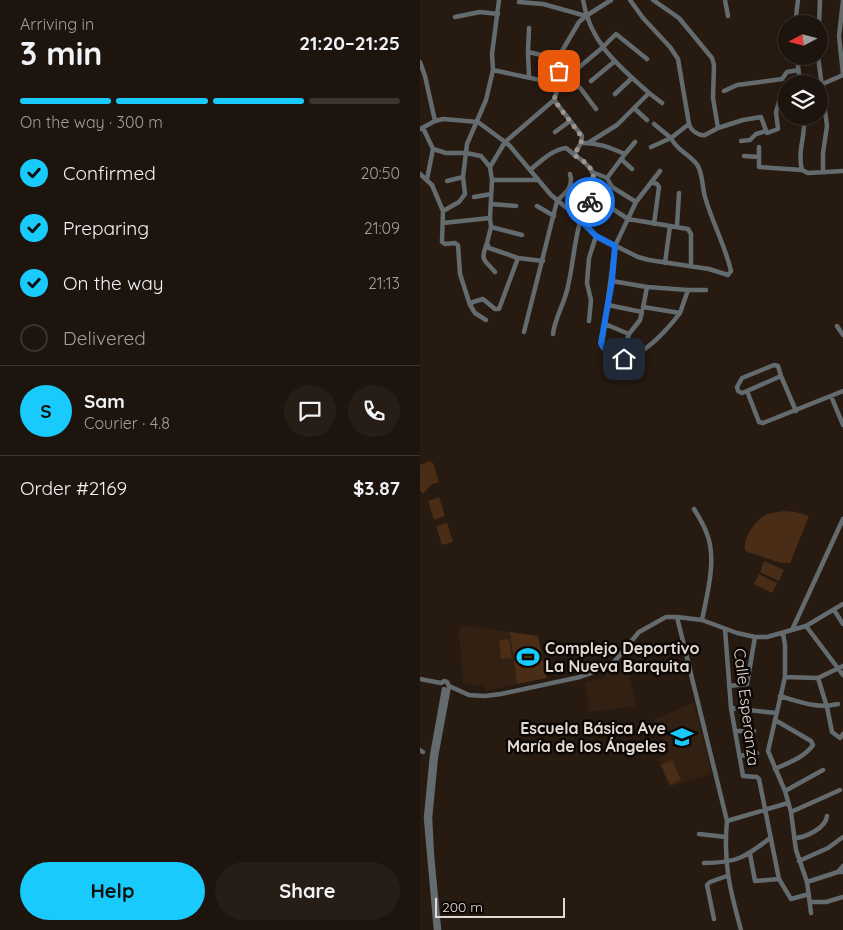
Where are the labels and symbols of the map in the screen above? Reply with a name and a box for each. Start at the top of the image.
north arrow [778,15,828,65]
pin [538,50,580,92]
courier [565,177,615,227]
pin [603,338,645,380]
place label: Complejo Deportivo La Nueva Barquita [545,638,699,676]
sports icon: Complejo Deportivo La Nueva Barquita [515,644,541,670]
street label: Calle Esperanza [730,647,764,767]
place label: Escuela Básica Ave María de los Ángeles [507,718,666,756]
school or university icon: Escuela Básica Ave María de los Ángeles [669,724,695,750]
scale bar [435,895,565,918]

